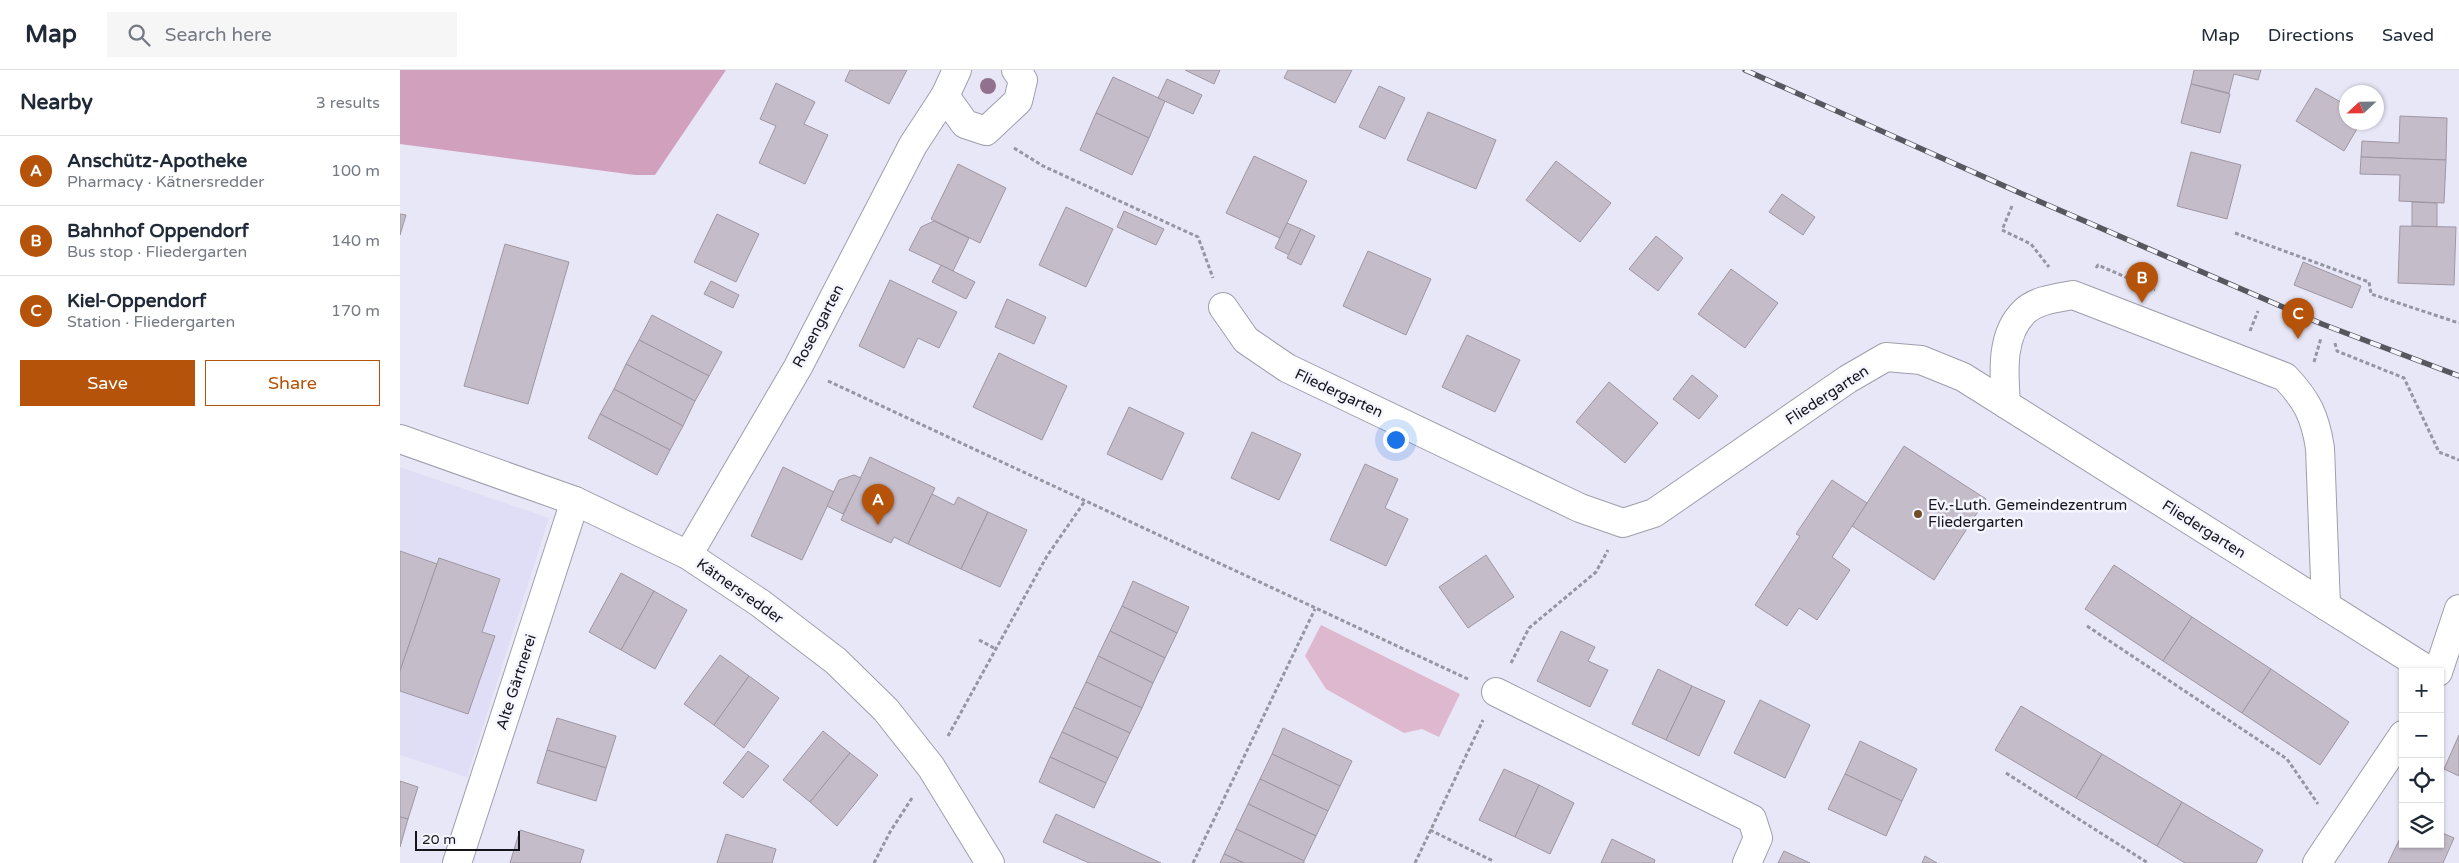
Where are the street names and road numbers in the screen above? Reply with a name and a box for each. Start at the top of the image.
street label: Rosengarten [789,281,847,371]
street label: Fliedergarten [1782,361,1872,429]
street label: Fliedergarten [1292,365,1386,421]
street label: Fliedergarten [2159,496,2249,562]
street label: Kätnersredder [693,554,787,628]
street label: Alte Gärtnerei [492,632,540,732]

